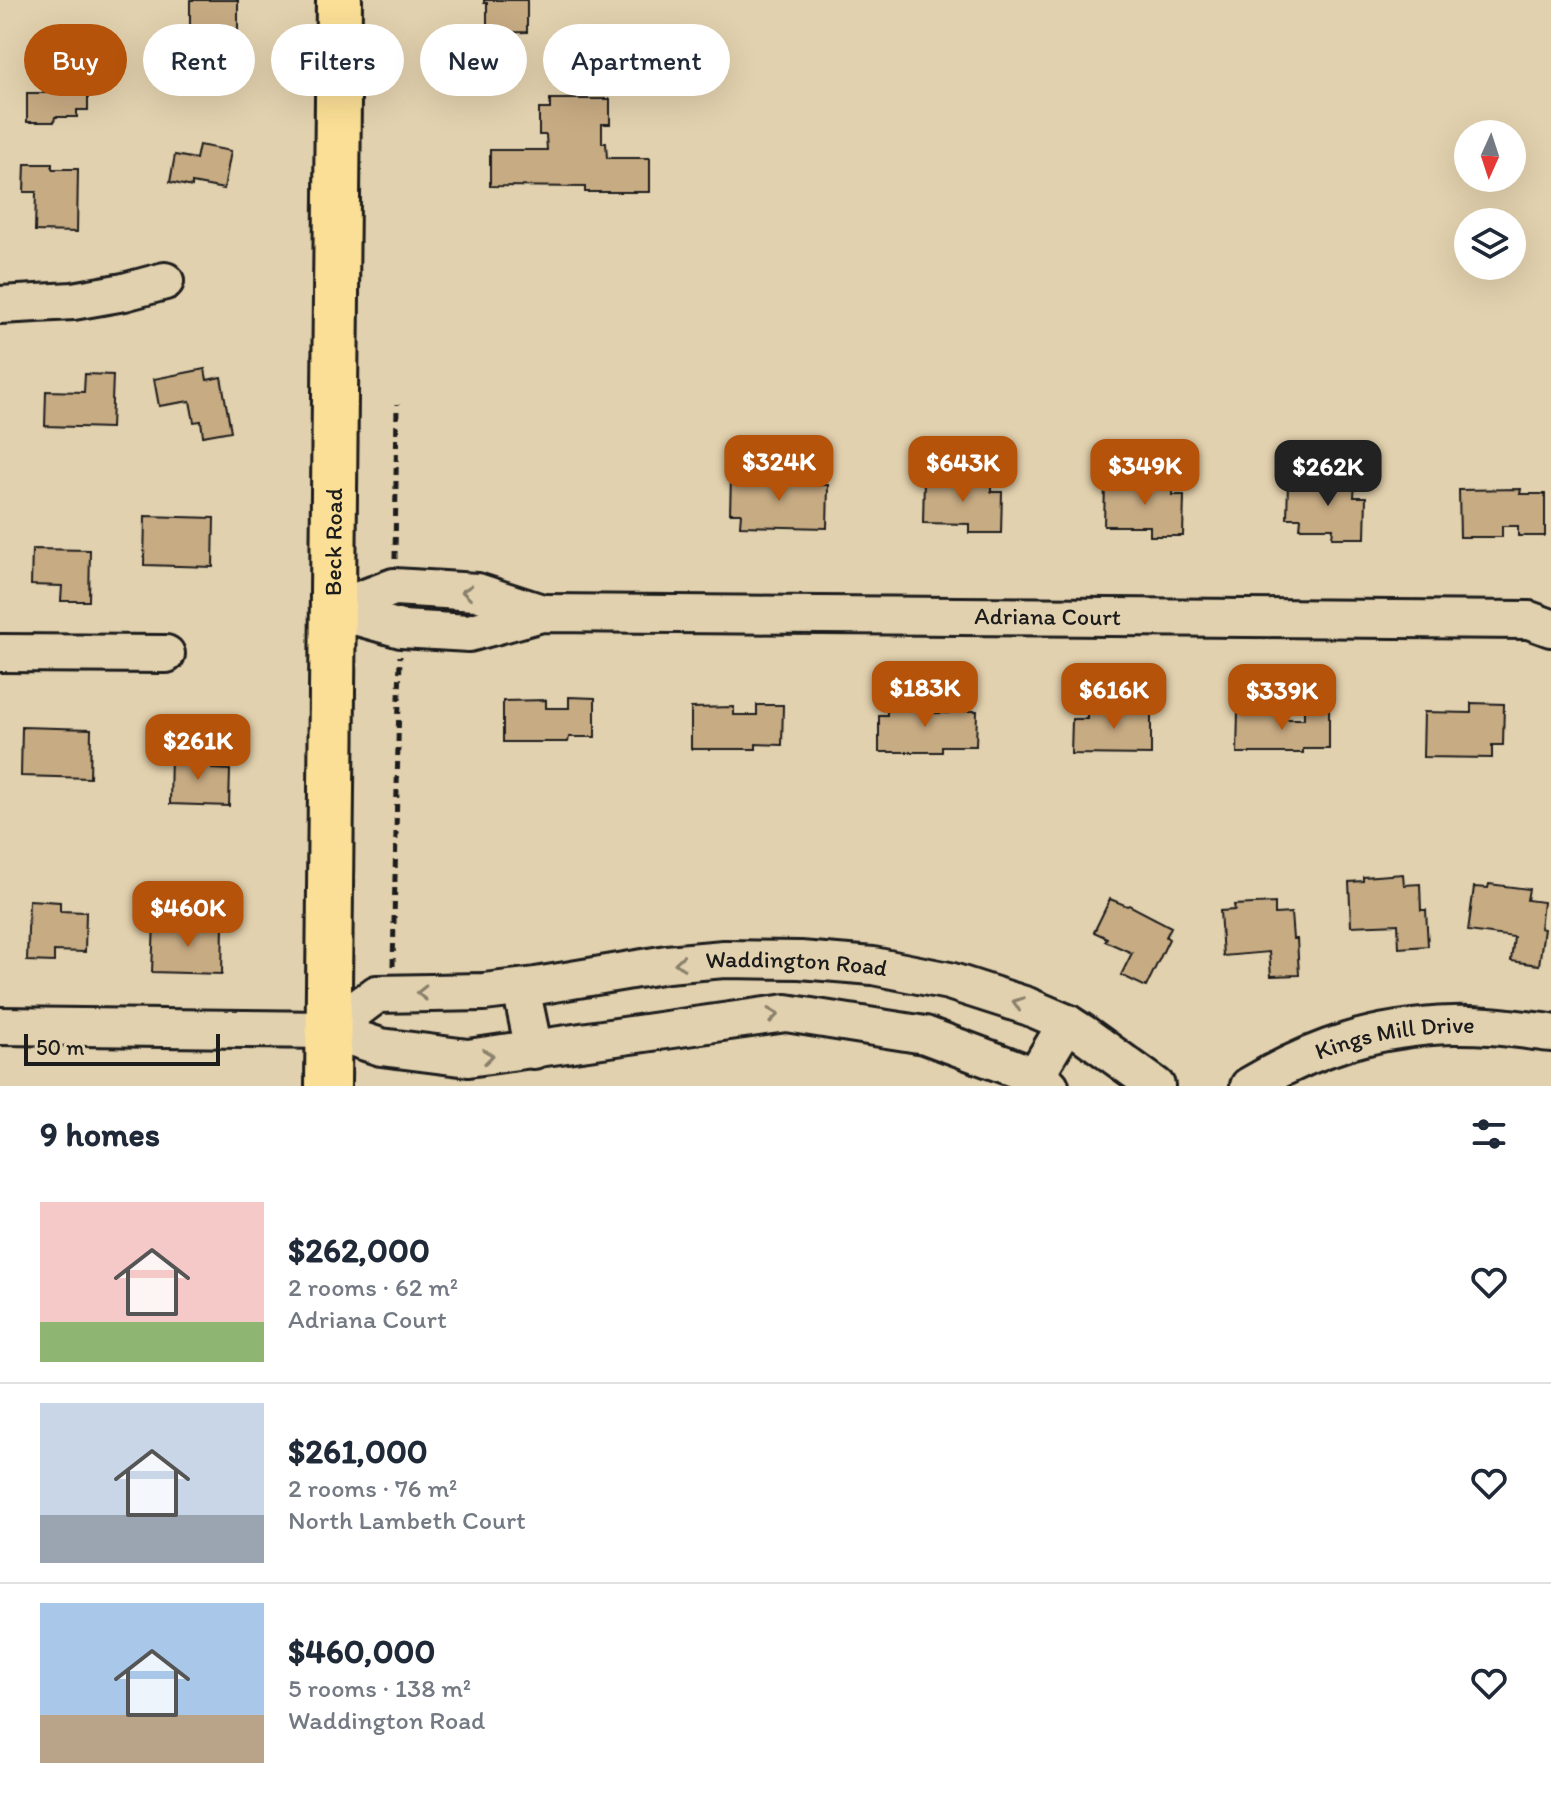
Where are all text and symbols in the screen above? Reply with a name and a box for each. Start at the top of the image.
chip: Buy [24,24,127,96]
chip: Rent [143,24,255,96]
chip: Filters [271,24,404,96]
chip: New [420,24,527,96]
chip: Apartment [543,24,730,96]
north arrow [1454,120,1526,192]
map controls [1454,120,1526,280]
button: layers [1454,208,1526,280]
pin: $324K [723,435,835,503]
pin: $643K [907,436,1019,504]
pin: $349K [1089,439,1201,507]
pin: $262K [1272,440,1384,508]
text: $324K [742,445,816,477]
text: $643K [926,446,1000,478]
text: $349K [1108,449,1182,481]
text: $262K [1293,450,1363,482]
street label: Beck Road [318,488,348,596]
one-way arrow [460,584,473,601]
street label: Adriana Court [974,601,1121,631]
pin: $183K [869,661,981,729]
pin: $616K [1058,663,1170,731]
pin: $339K [1226,664,1338,732]
text: $183K [890,671,960,703]
text: $616K [1079,673,1149,705]
text: $339K [1246,674,1318,706]
pin: $261K [142,714,254,782]
text: $261K [163,724,233,756]
pin: $460K [132,881,244,949]
text: $460K [150,891,226,923]
street label: Waddington Road [704,944,890,983]
one-way arrow [673,954,686,971]
one-way arrow [415,984,428,1002]
one-way arrow [1012,997,1026,1013]
one-way arrow [766,1007,780,1024]
street label: Kings Mill Drive [1311,1010,1475,1066]
scale bar [24,1030,220,1066]
text: 50 m [36,1034,85,1061]
one-way arrow [481,1048,494,1065]
icon: filters [1467,1112,1511,1156]
text: 9 homes [40,1114,160,1155]
text: $262,000 [288,1230,430,1271]
icon: home [104,1234,200,1330]
icon: heart [1467,1260,1511,1304]
text: 2 rooms · 62 m² [288,1271,458,1303]
text: Adriana Court [288,1303,447,1335]
text: $261,000 [288,1431,428,1472]
icon: home [104,1435,200,1531]
icon: heart [1467,1461,1511,1505]
text: 2 rooms · 76 m² [288,1472,457,1504]
text: North Lambeth Court [288,1504,526,1536]
text: $460,000 [288,1631,436,1672]
icon: home [104,1635,200,1731]
icon: heart [1467,1661,1511,1705]
text: 5 rooms · 138 m² [288,1672,471,1704]
text: Waddington Road [288,1704,485,1736]

